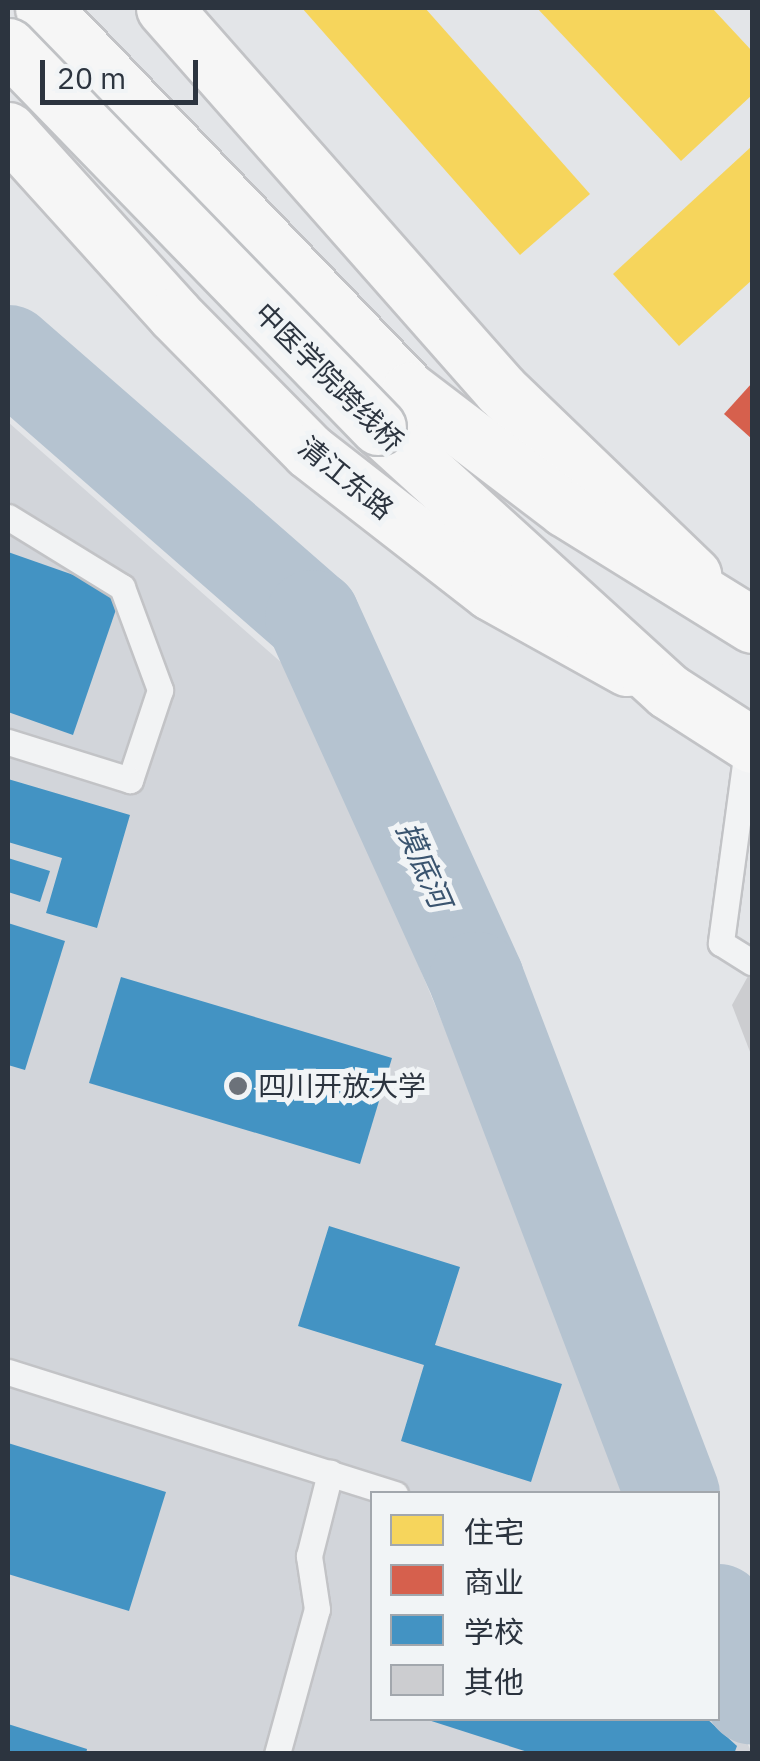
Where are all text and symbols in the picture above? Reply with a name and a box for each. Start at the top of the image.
scale bar [45,40,202,102]
text: 20 m [57,58,126,97]
street label: 中医学院跨线桥 [248,296,410,458]
street label: 清江东路 [292,430,400,526]
water label: 摸底河 [389,817,459,913]
place label: 四川开放大学 [258,1069,426,1103]
marker: 四川开放大学 [227,1075,249,1097]
legend [370,1491,720,1721]
text: 住宅 [464,1512,524,1551]
text: 商业 [464,1562,524,1601]
text: 学校 [464,1612,524,1651]
text: 其他 [464,1662,524,1701]

